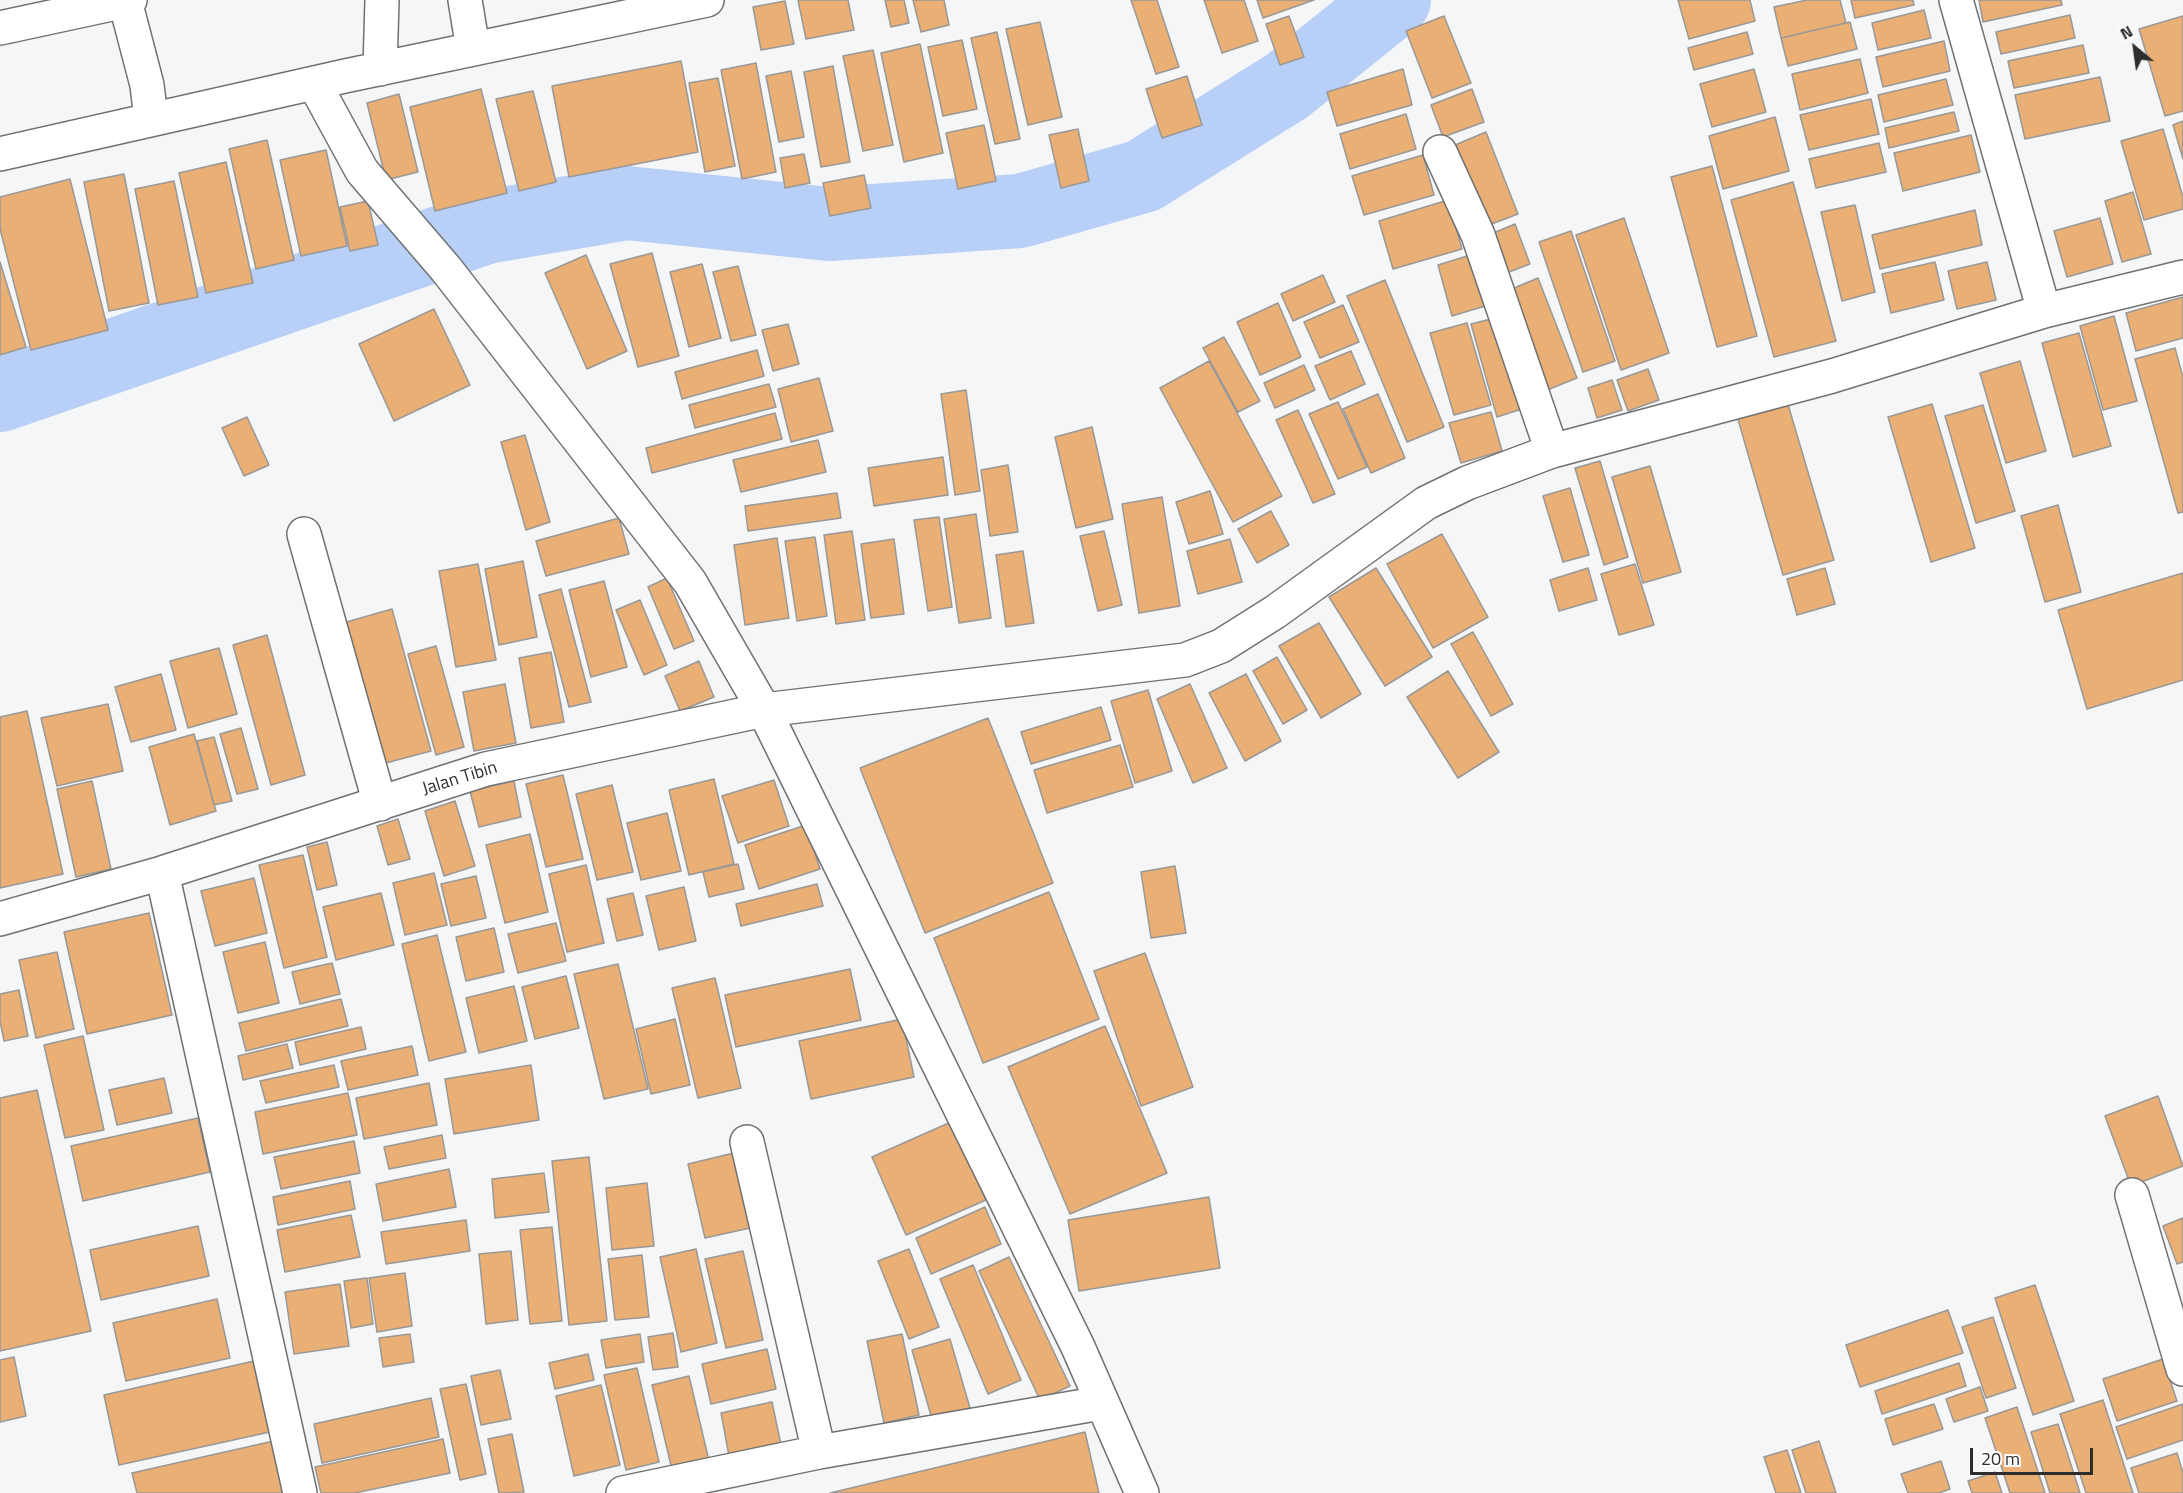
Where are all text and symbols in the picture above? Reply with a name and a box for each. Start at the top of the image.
north arrow [2105,18,2165,78]
text: N [2116,19,2137,45]
street label: Jalan Tibin [420,757,500,801]
scale bar [1973,1436,2096,1474]
text: 20 m [1981,1445,2020,1472]

